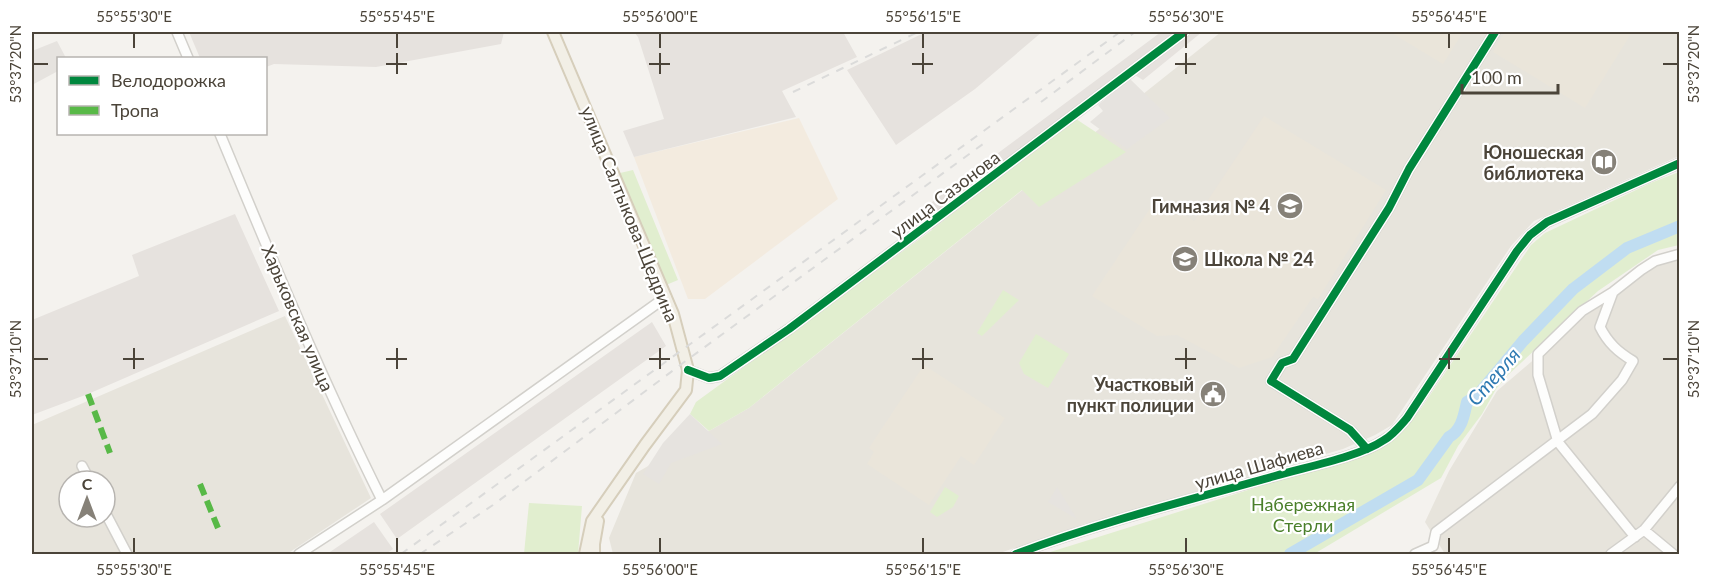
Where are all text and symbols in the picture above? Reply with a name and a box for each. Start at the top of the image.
text: 55°55'30"E [96,7,172,25]
text: 55°55'45"E [359,7,435,25]
text: 55°56'00"E [622,7,698,25]
text: 55°56'15"E [885,7,961,25]
text: 55°56'30"E [1148,7,1224,25]
text: 55°56'45"E [1411,7,1487,25]
text: 53°37'20"N [6,25,24,103]
text: 53°37'20"N [1684,25,1702,103]
legend [57,57,267,135]
scale bar [1462,57,1558,95]
text: 100 m [1471,66,1522,88]
text: Велодорожка [111,69,226,91]
text: Тропа [111,99,159,121]
street label: улица Салтыкова-Щедрина [577,103,683,325]
place label: Юношеская библиотека [1483,141,1584,184]
street label: улица Сазонова [886,146,1004,242]
library icon: Юношеская библиотека [1589,147,1619,177]
school or university icon: Гимназия № 4 [1275,191,1305,221]
place label: Гимназия № 4 [1151,195,1270,217]
street label: Харьковская улица [257,242,339,394]
school or university icon: Школа № 24 [1170,244,1200,274]
place label: Школа № 24 [1204,248,1314,270]
text: 53°37'10"N [6,320,24,398]
text: 53°37'10"N [1684,320,1702,398]
water label: Стерля [1461,342,1525,410]
place label: Участковый пункт полиции [1067,373,1194,416]
public building icon: Участковый пункт полиции [1198,379,1228,409]
street label: улица Шафиева [1192,436,1326,494]
north arrow [57,469,117,529]
text: С [82,474,93,493]
park label: Набережная Стерли [1251,493,1355,536]
text: 55°55'30"E [96,560,172,578]
text: 55°55'45"E [359,560,435,578]
text: 55°56'00"E [622,560,698,578]
text: 55°56'15"E [885,560,961,578]
text: 55°56'30"E [1148,560,1224,578]
text: 55°56'45"E [1411,560,1487,578]

